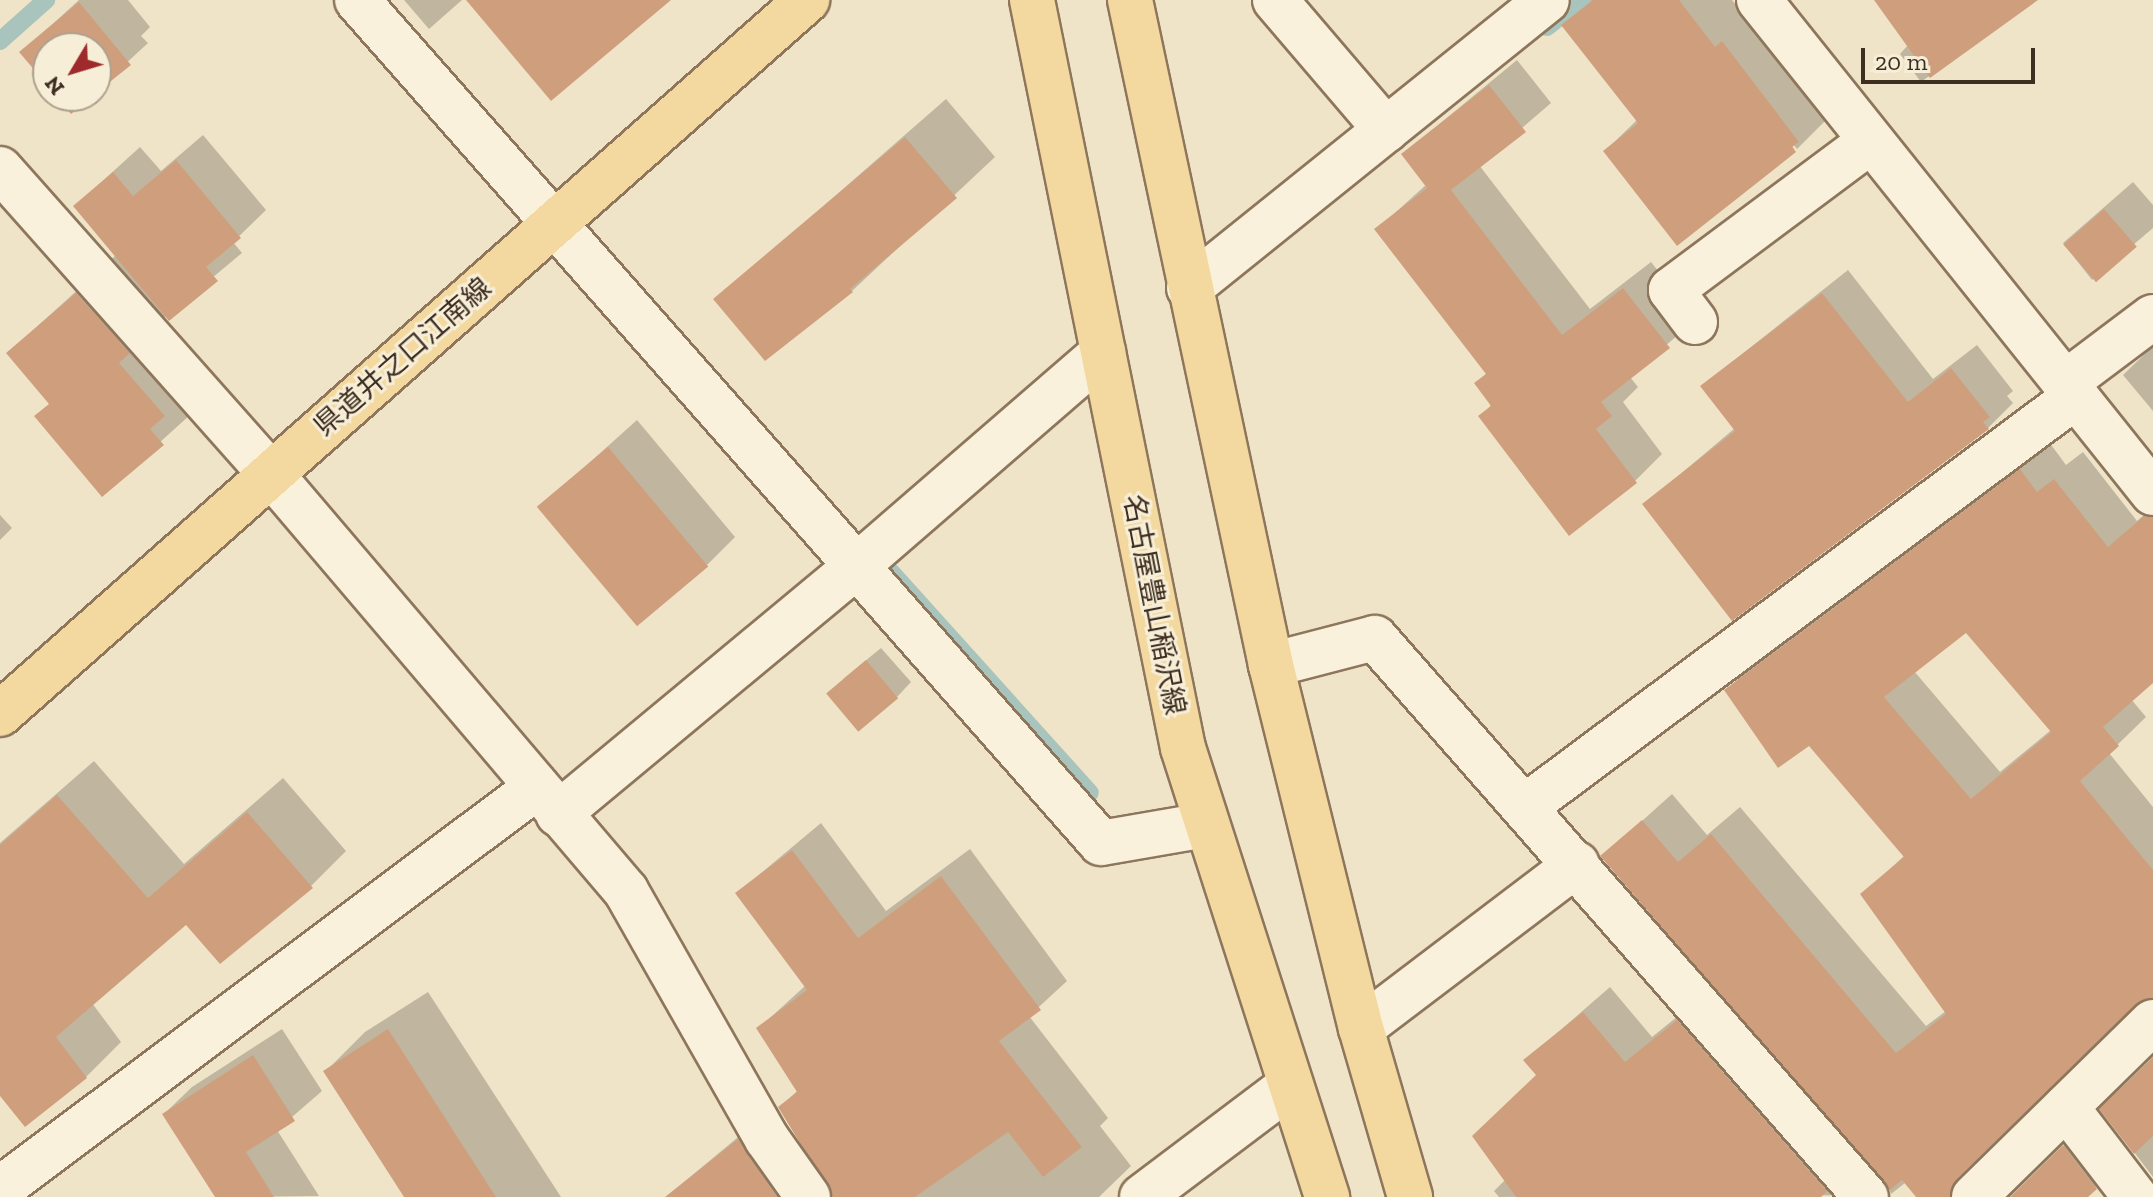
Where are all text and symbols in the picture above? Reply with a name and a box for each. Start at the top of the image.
north arrow [32,32,112,112]
scale bar [1865,32,2039,82]
text: 20 m [1875,47,1927,76]
text: N [38,71,70,101]
street label: 県道井之口江南線 [307,271,499,443]
street label: 名古屋豊山稲沢線 [1116,492,1192,718]

